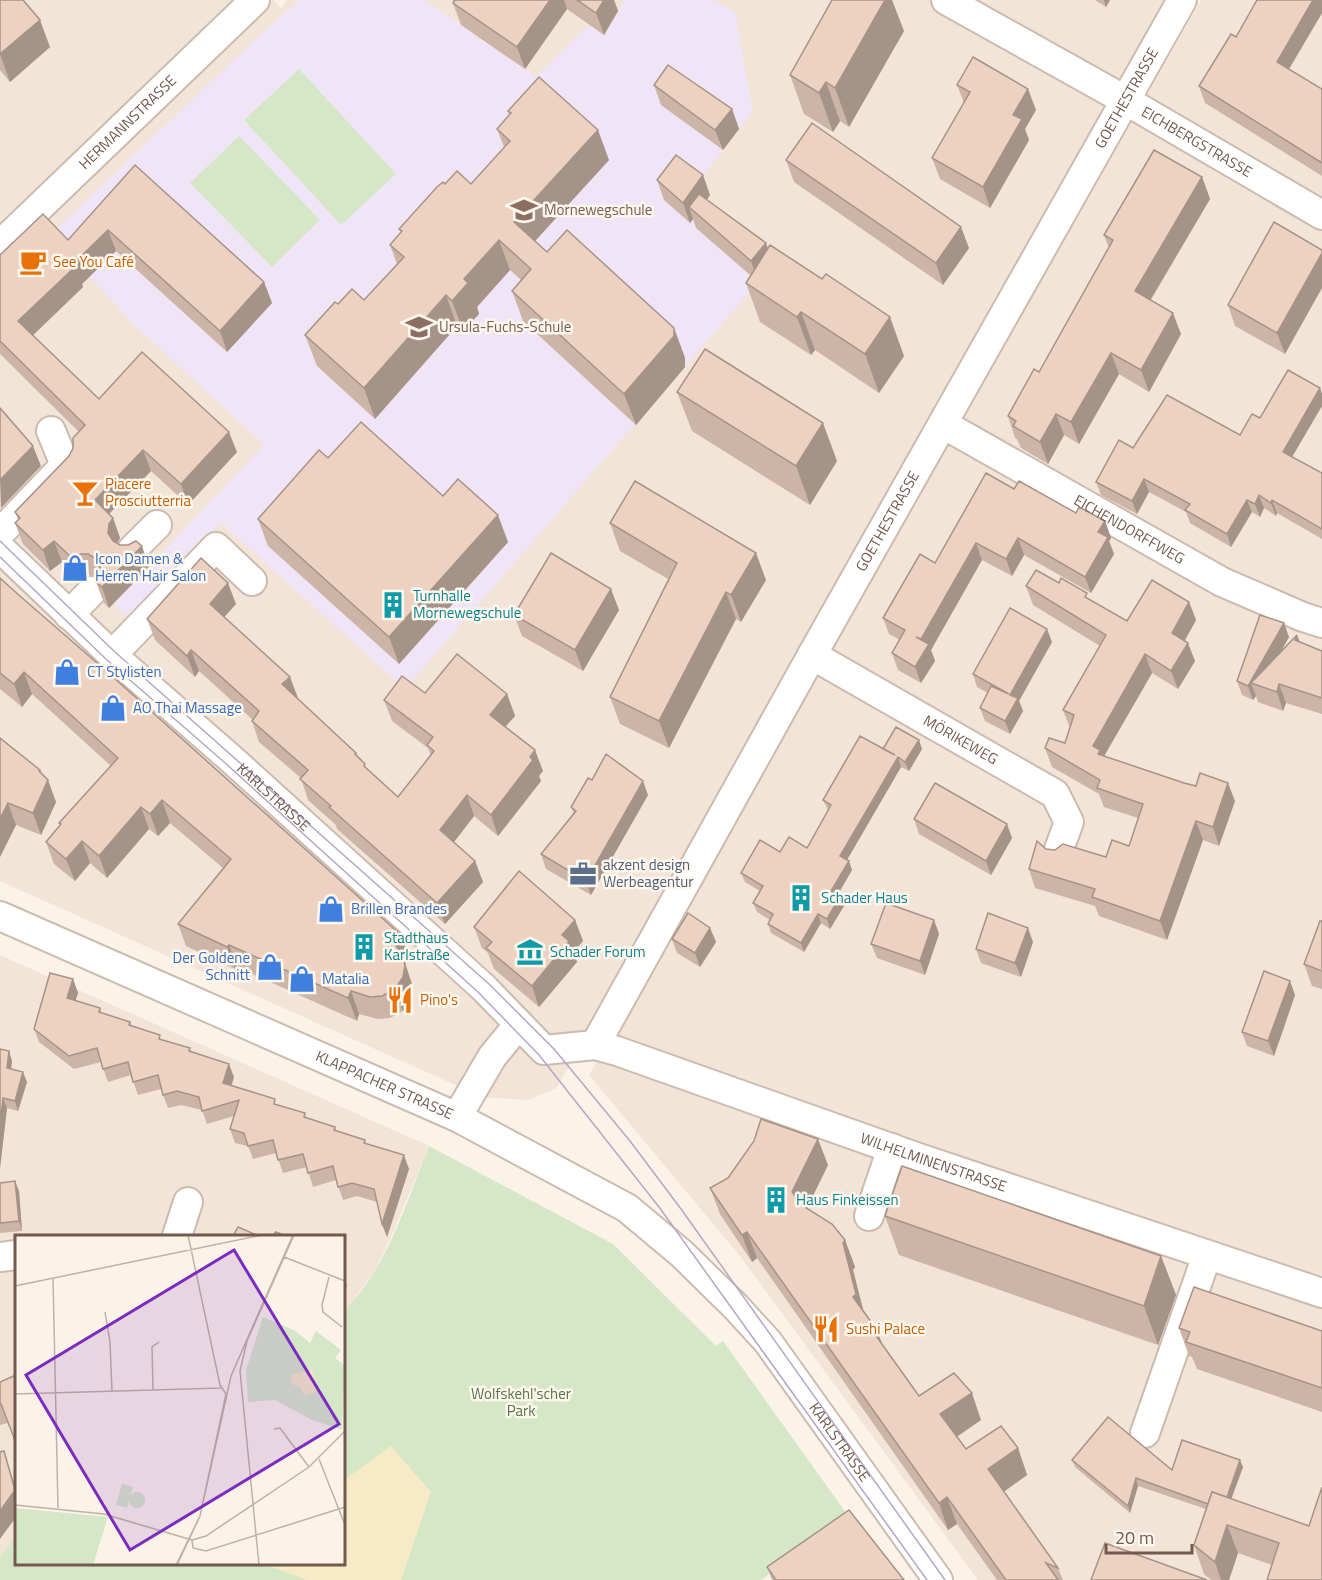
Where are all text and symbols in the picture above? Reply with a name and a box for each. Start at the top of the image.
street label: GOETHESTRASSE [1089,43,1164,152]
street label: HERMANNSTRASSE [73,69,181,175]
street label: EICHBERGSTRASSE [1137,100,1257,183]
school or university icon: Mornewegschule [509,195,539,225]
place label: Mornewegschule [544,198,652,221]
cafe icon: See You Café [18,247,48,277]
place label: See You Café [53,250,134,273]
school or university icon: Ursula-Fuchs-Schule [404,312,434,342]
place label: Ursula-Fuchs-Schule [439,315,571,338]
street label: GOETHESTRASSE [850,466,925,575]
place label: Piacere Prosciutterria [105,472,191,512]
bar icon: Piacere Prosciutterria [70,478,100,508]
street label: EICHENDORFFWEG [1070,488,1189,570]
place label: Icon Damen & Herren Hair Salon [95,547,206,587]
shop icon: Icon Damen & Herren Hair Salon [60,553,90,583]
place label: Turnhalle Mornewegschule [413,584,521,624]
building icon: Turnhalle Mornewegschule [378,590,408,620]
shop icon: CT Stylisten [52,657,82,687]
place label: CT Stylisten [87,660,161,683]
shop icon: AO Thai Massage [98,693,128,723]
place label: AO Thai Massage [133,696,242,719]
street label: MÖRIKEWEG [919,709,1002,770]
street label: KARLSTRASSE [232,757,316,836]
place label: akzent design Werbeagentur [603,853,693,893]
office icon: akzent design Werbeagentur [568,859,598,889]
building icon: Schader Haus [786,883,816,913]
place label: Schader Haus [821,886,908,909]
shop icon: Brillen Brandes [316,894,346,924]
place label: Brillen Brandes [351,897,447,920]
place label: Stadthaus Karlstraße [384,926,450,966]
building icon: Stadthaus Karlstraße [349,932,379,962]
museum icon: Schader Forum [515,937,545,967]
place label: Schader Forum [550,940,645,963]
place label: Der Goldene Schnitt [172,946,251,986]
shop icon: Der Goldene Schnitt [255,952,285,982]
shop icon: Matalia [287,964,317,994]
place label: Matalia [322,967,370,990]
restaurant icon: Pino's [385,985,415,1015]
place label: Pino's [420,988,458,1011]
street label: KLAPPACHER STRASSE [312,1044,457,1125]
street label: WILHELMINENSTRASSE [857,1126,1010,1198]
building icon: Haus Finkeissen [761,1185,791,1215]
place label: Haus Finkeissen [796,1188,899,1211]
inset map [15,1235,345,1565]
restaurant icon: Sushi Palace [811,1314,841,1344]
place label: Sushi Palace [846,1317,925,1340]
park label: Wolfskehl'scher Park [471,1382,571,1422]
street label: KARLSTRASSE [804,1398,876,1486]
scale bar [1106,1517,1192,1555]
text: 20 m [1115,1524,1154,1551]

